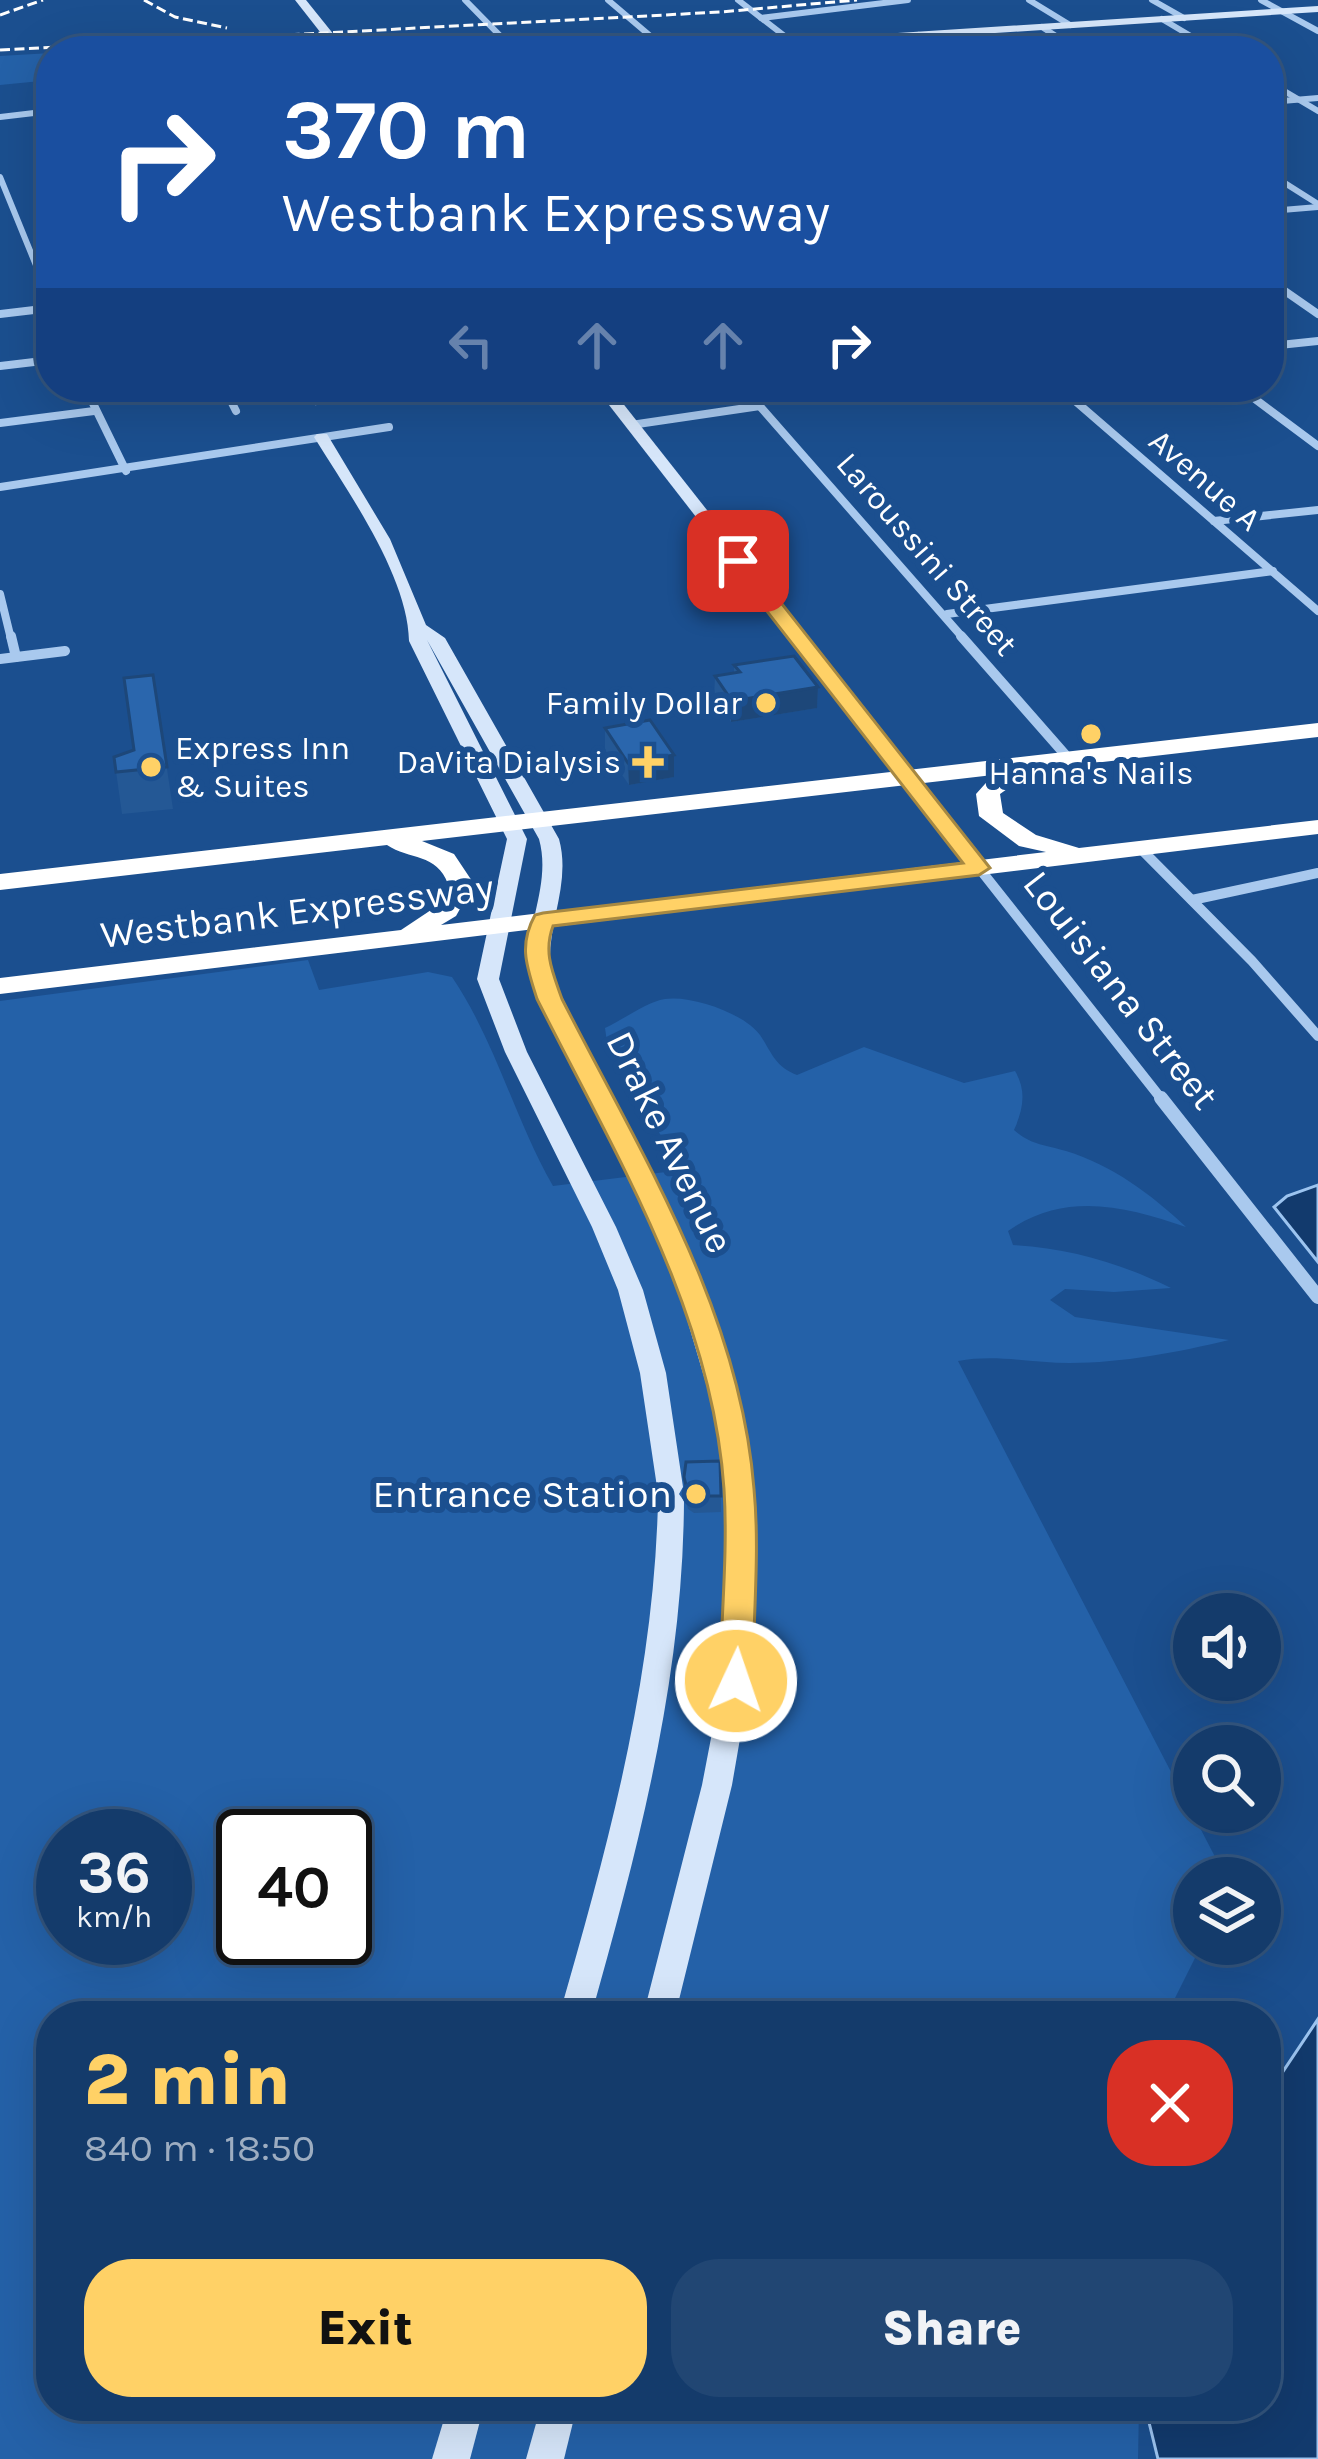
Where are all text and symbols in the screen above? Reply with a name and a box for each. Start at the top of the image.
text: 370 m [282,81,530,179]
icon: right [84,84,240,240]
text: Westbank Expressway [282,181,830,245]
icon: left [438,312,504,378]
icon: ahead [564,312,630,378]
icon: ahead [690,312,756,378]
icon: right [816,312,882,378]
street label: Avenue A [1141,421,1269,539]
street label: Laroussini Street [829,445,1025,663]
pin [687,510,789,612]
icon: arrive [705,528,771,594]
place label: Family Dollar [546,684,742,722]
marker: Family Dollar [753,690,779,716]
marker: Hanna's Nails [1078,721,1104,747]
place label: Express Inn & Suites [175,729,350,805]
place label: DaVita Dialysis [397,743,621,781]
marker: DaVita Dialysis [632,746,664,778]
marker: Express Inn & Suites [138,754,164,780]
place label: Hanna's Nails [988,754,1194,792]
street label: Louisiana Street [1014,862,1228,1118]
street label: Westbank Expressway [98,864,496,958]
street label: Drake Avenue [597,1024,743,1260]
place label: Entrance Station [373,1471,672,1517]
marker: Entrance Station [683,1481,709,1507]
map controls [1173,1593,1281,1965]
button: sound [1173,1593,1281,1701]
position arrow [673,1618,799,1744]
button: search [1173,1725,1281,1833]
speed limit sign: 40 [216,1809,372,1965]
text: 36 [77,1837,151,1907]
button: layers [1173,1857,1281,1965]
text: km/h [76,1899,152,1935]
text: 2 min [84,2038,290,2122]
button: close [1107,2040,1233,2166]
text: 840 m · 18:50 [84,2125,315,2171]
button: Exit [84,2259,647,2397]
button: Share [671,2259,1233,2397]

